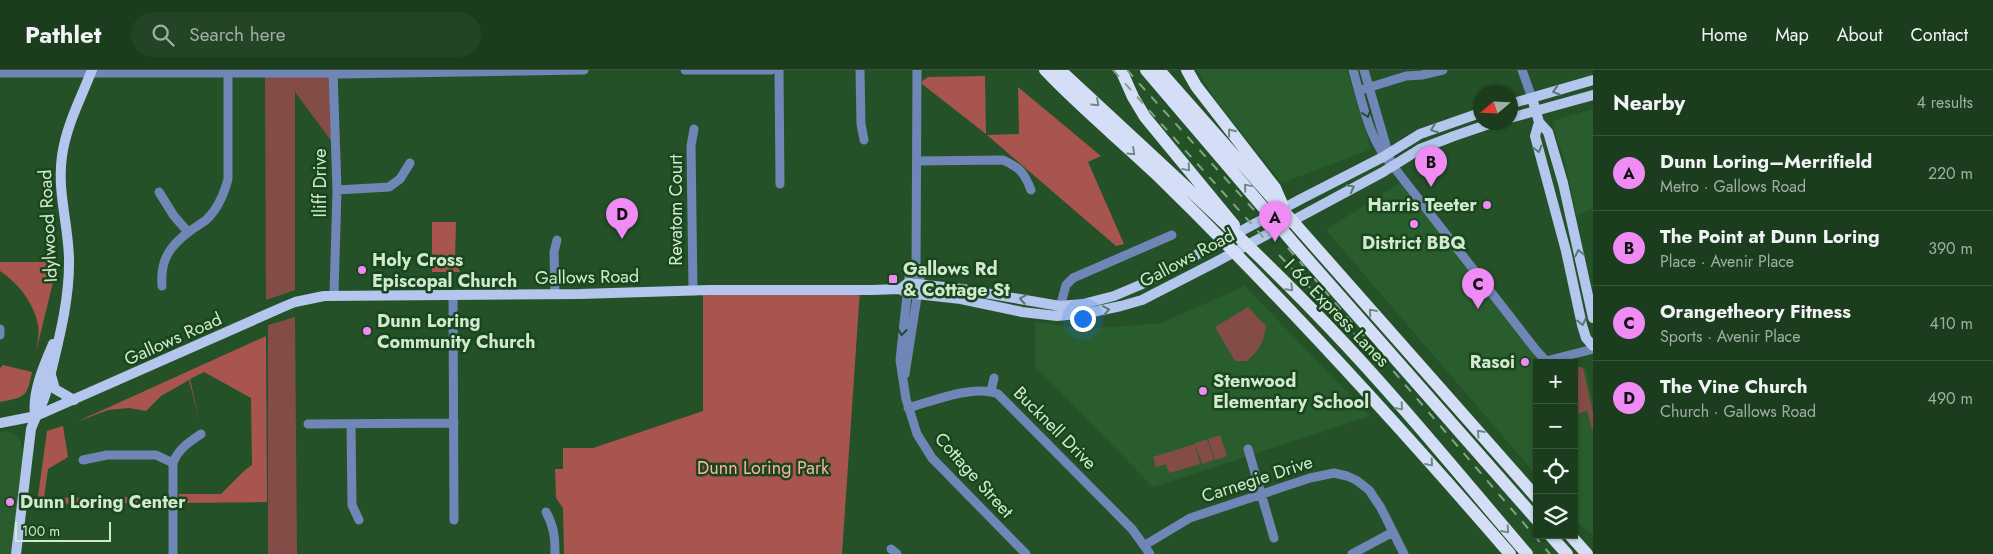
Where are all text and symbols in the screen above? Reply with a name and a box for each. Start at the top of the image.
search box [131,12,481,57]
text: Pathlet [25,17,101,52]
icon: search [149,21,177,49]
text: Search here [189,21,285,48]
text: Home [1701,22,1747,48]
text: Map [1775,22,1809,48]
text: About [1837,22,1882,48]
text: Contact [1910,22,1968,48]
north arrow [1473,85,1518,130]
one-way arrow [1552,85,1561,96]
text: Nearby [1613,88,1685,118]
text: 4 results [1917,91,1973,114]
one-way arrow [1090,97,1099,106]
one-way arrow [1361,109,1371,118]
one-way arrow [1431,123,1439,133]
one-way arrow [1229,129,1237,138]
one-way arrow [1532,145,1543,154]
one-way arrow [1126,146,1135,155]
pin: B [1415,146,1447,187]
text: Dunn Loring–Merrifield [1660,148,1872,175]
street label: Iliff Drive [307,149,333,217]
street label: Revatom Court [663,154,689,266]
one-way arrow [1182,162,1190,171]
text: A [1623,162,1635,185]
text: 220 m [1928,162,1973,185]
street label: Idylwood Road [32,169,64,283]
text: Metro · Gallows Road [1660,175,1806,198]
one-way arrow [1244,184,1252,193]
one-way arrow [1346,184,1355,194]
place label: Harris Teeter [1367,192,1478,218]
pin: D [606,198,638,239]
marker: Harris Teeter [1481,199,1493,211]
pin: A [1259,201,1291,242]
marker: District BBQ [1408,218,1420,230]
street label: Gallows Road [1135,222,1239,294]
text: The Point at Dunn Loring [1660,223,1880,250]
place label: District BBQ [1362,230,1466,256]
text: B [1624,237,1634,260]
text: 390 m [1928,237,1973,260]
place label: Holy Cross Episcopal Church [372,247,517,294]
one-way arrow [1574,248,1585,257]
text: Place · Avenir Place [1660,250,1794,273]
street label: I 66 Express Lanes [1279,253,1395,373]
place label: Gallows Rd & Cottage St [903,256,1010,303]
street label: Gallows Road [535,263,639,291]
marker: Holy Cross Episcopal Church [356,264,368,276]
pin: C [1462,268,1494,309]
marker: Gallows Rd & Cottage St [887,273,899,285]
one-way arrow [1284,282,1293,291]
one-way arrow [1019,294,1027,304]
text: Orangetheory Fitness [1660,298,1851,325]
one-way arrow [1101,305,1110,315]
street label: Gallows Road [120,306,226,372]
your location [1070,306,1096,332]
place label: Dunn Loring Community Church [377,308,535,355]
one-way arrow [1369,308,1378,317]
text: C [1623,312,1635,335]
text: 410 m [1930,312,1973,335]
one-way arrow [1576,317,1587,326]
marker: Dunn Loring Community Church [361,325,373,337]
text: Sports · Avenir Place [1660,325,1800,348]
one-way arrow [897,328,908,336]
place label: Rasoi [1470,349,1515,375]
marker: Rasoi [1519,356,1531,368]
map controls [1533,359,1578,539]
button: + [1533,359,1578,404]
place label: Stenwood Elementary School [1213,368,1369,415]
text: The Vine Church [1660,373,1808,400]
street label: Bucknell Drive [1007,380,1103,476]
marker: Stenwood Elementary School [1197,385,1209,397]
text: D [1623,387,1635,410]
text: 490 m [1928,387,1973,410]
text: Church · Gallows Road [1660,400,1816,423]
one-way arrow [1395,401,1404,410]
button: − [1533,404,1578,449]
street label: Cottage Street [928,426,1020,524]
one-way arrow [1476,430,1485,439]
street label: Carnegie Drive [1198,449,1316,509]
button: locate [1533,449,1578,494]
park label: Dunn Loring Park [697,455,829,481]
one-way arrow [1425,457,1434,466]
place label: Dunn Loring Center [20,489,186,515]
button: layers [1533,494,1578,539]
marker: Dunn Loring Center [4,496,16,508]
scale bar [15,519,111,542]
text: 100 m [22,521,60,541]
one-way arrow [1501,524,1510,533]

